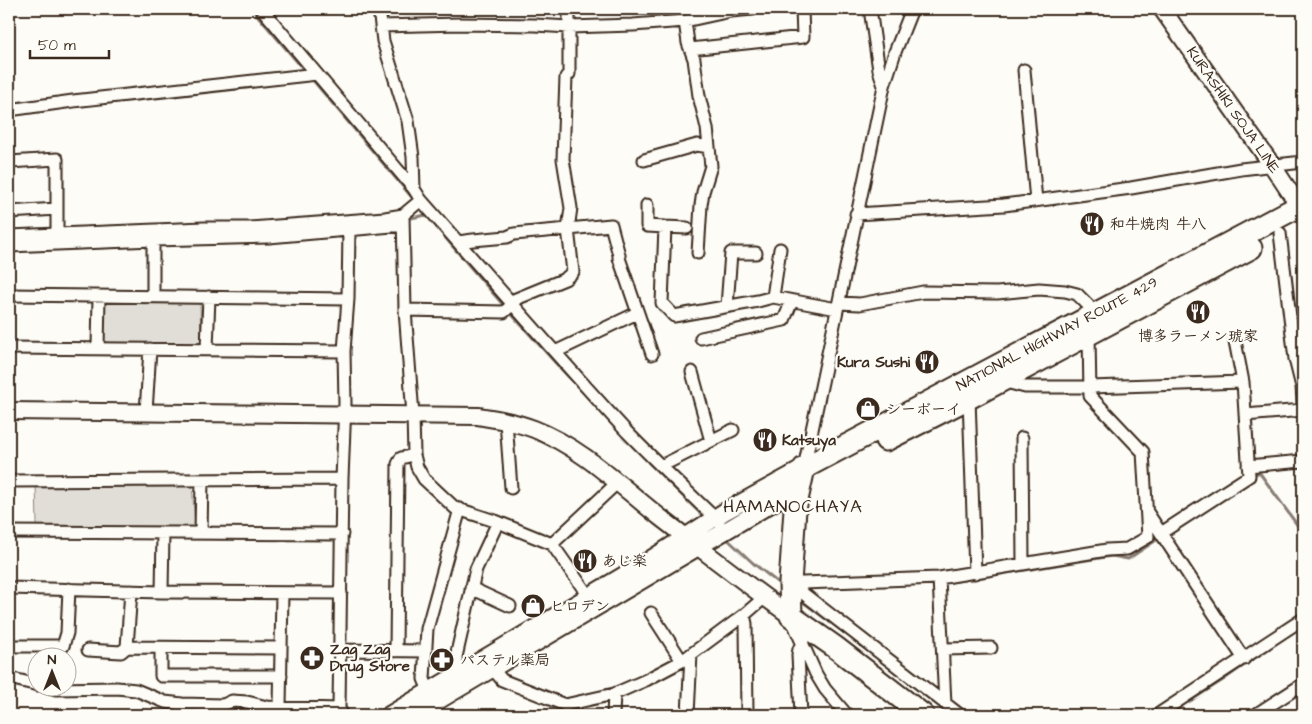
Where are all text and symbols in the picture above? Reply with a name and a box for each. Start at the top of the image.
scale bar [30,28,109,60]
text: 50 m [38,35,76,56]
street label: KURASHIKI SOJA LINE [1181,42,1285,178]
restaurant icon: 和牛焼肉 牛八 [1079,211,1105,237]
place label: 和牛焼肉 牛八 [1110,214,1206,235]
street label: NATIONAL HIGHWAY ROUTE 429 [953,272,1161,396]
restaurant icon: 博多ラーメン琥家 [1185,299,1211,325]
place label: 博多ラーメン琥家 [1138,326,1258,347]
restaurant icon: Kura Sushi [914,349,940,375]
place label: Kura Sushi [837,352,911,373]
shop icon: シーボーイ [855,396,881,422]
place label: シーボーイ [886,399,961,420]
restaurant icon: Katsuya [752,427,778,453]
place label: Katsuya [782,430,836,452]
district label: HAMANOCHAYA [723,494,863,519]
restaurant icon: あじ楽 [572,548,598,574]
place label: あじ楽 [602,551,647,572]
shop icon: ヒロデン [520,593,546,619]
place label: ヒロデン [550,596,610,617]
place label: Zag Zag Drug Store [330,639,410,679]
pharmacy icon: Zag Zag Drug Store [299,645,325,671]
north arrow [28,646,78,696]
pharmacy icon: パステル薬局 [429,647,455,673]
text: N [48,650,57,670]
place label: パステル薬局 [460,650,550,671]

